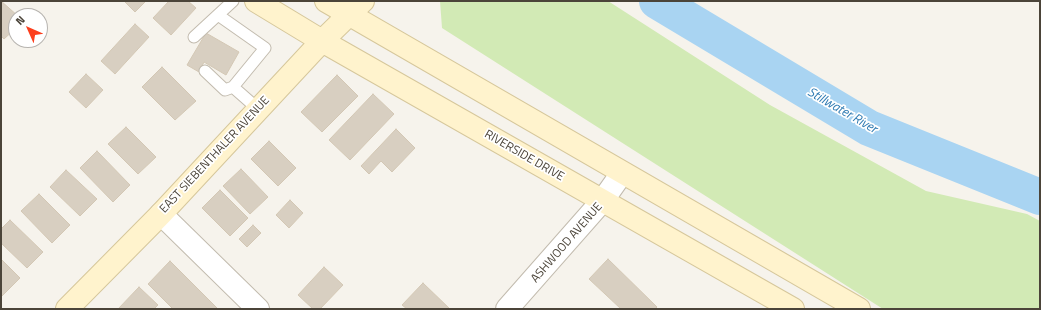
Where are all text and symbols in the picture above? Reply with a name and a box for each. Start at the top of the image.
north arrow [8,8,48,48]
text: N [12,12,29,29]
water label: Stillwater River [804,85,880,137]
street label: EAST SIEBENTHALER AVENUE [157,94,273,216]
street label: RIVERSIDE DRIVE [482,127,566,185]
street label: ASHWOOD AVENUE [528,200,606,286]

